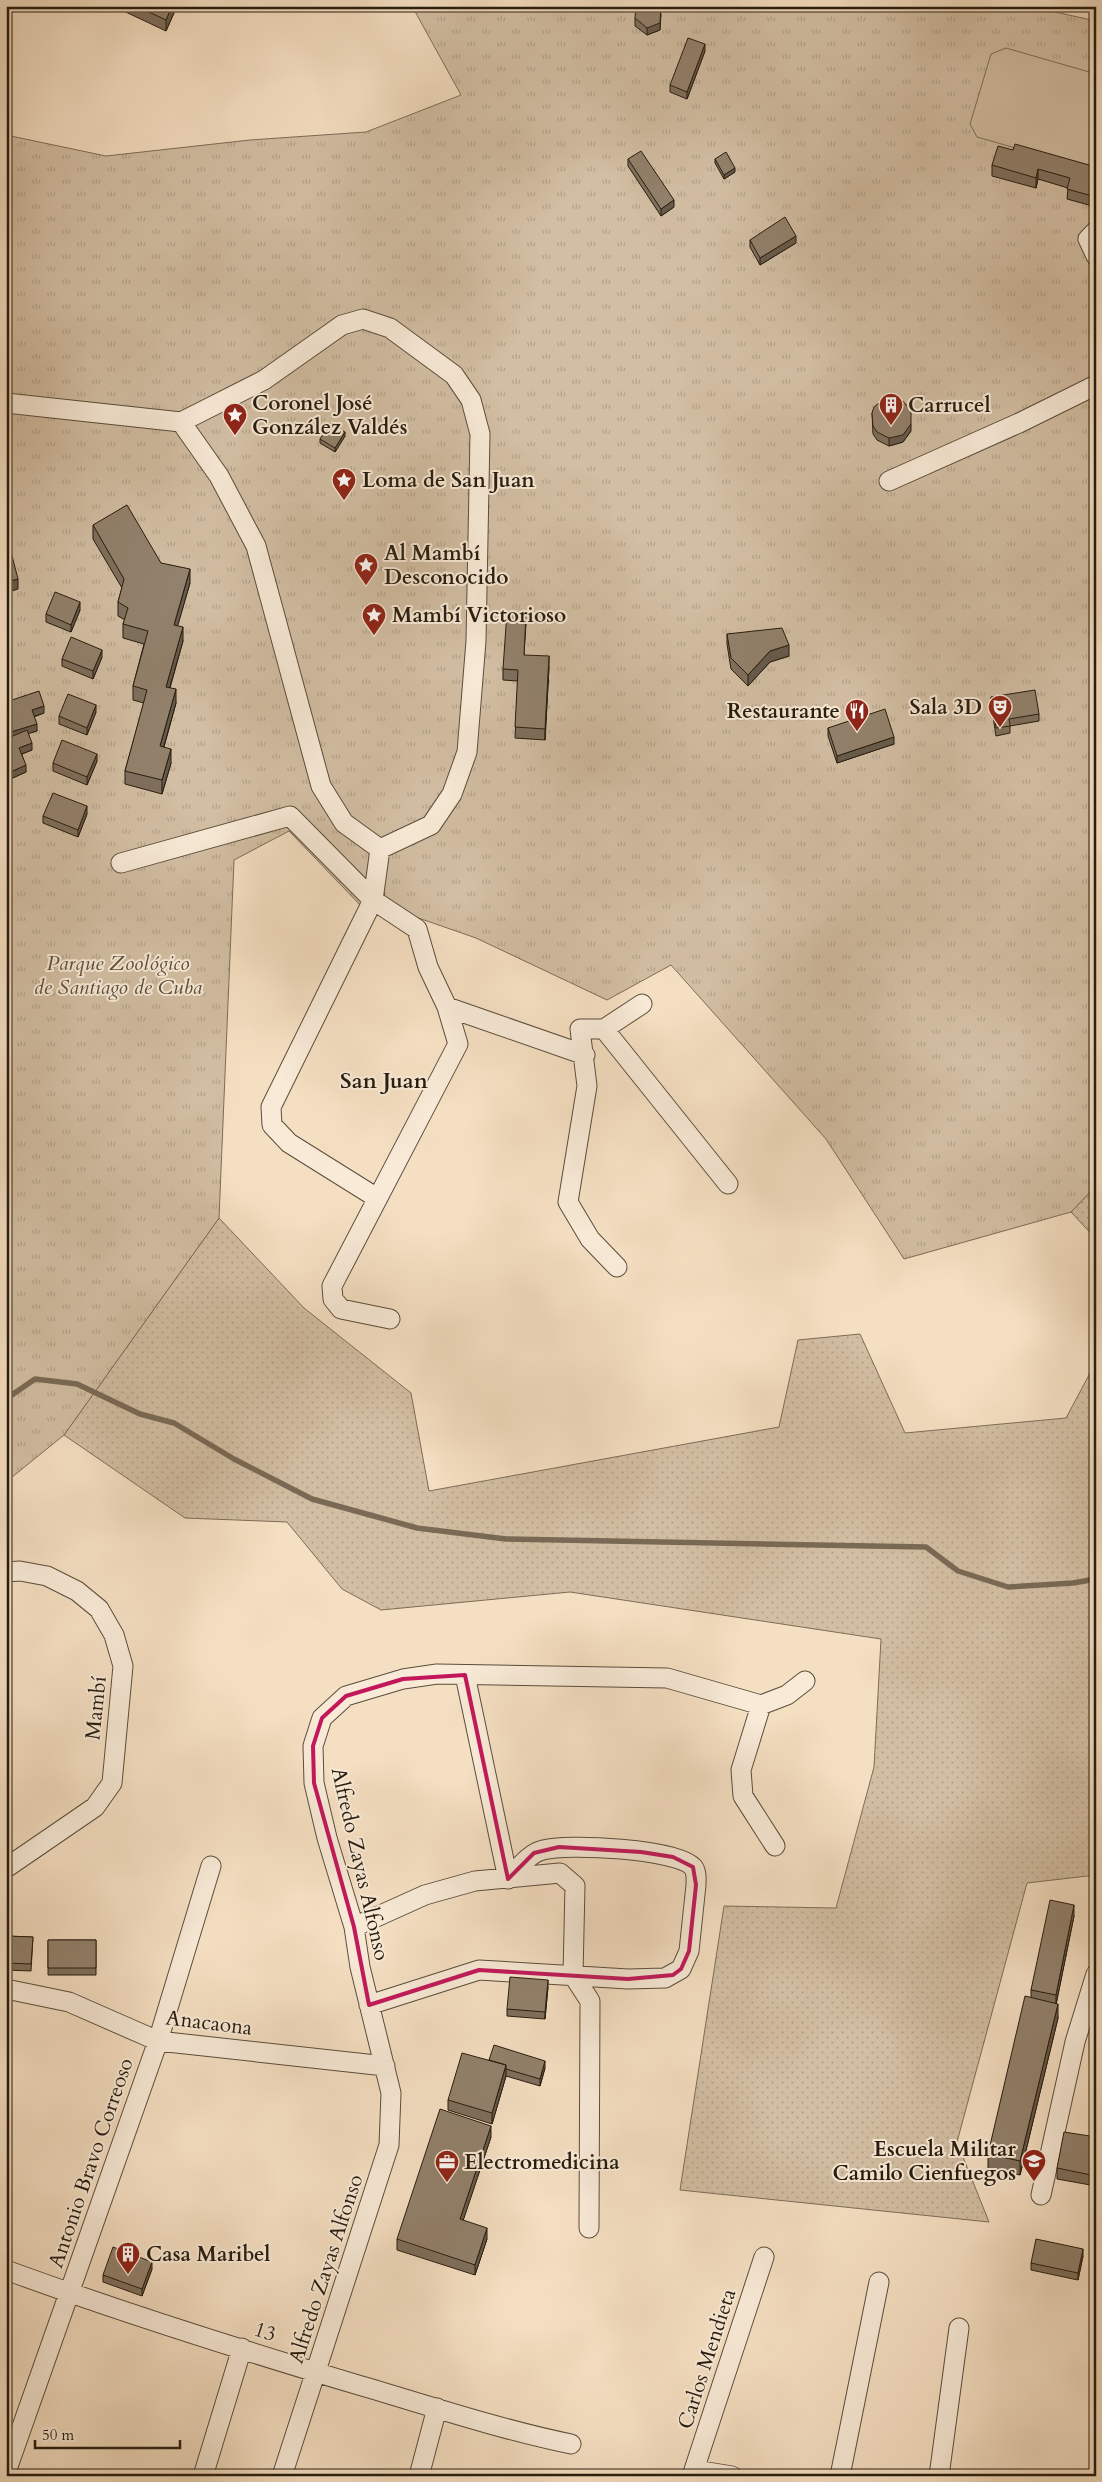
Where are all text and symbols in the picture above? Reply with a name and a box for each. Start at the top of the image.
place label: Coronel José González Valdés [252,389,407,442]
place label: Carrucel [908,391,991,420]
building icon: Carrucel [878,392,904,426]
place icon: Coronel José González Valdés [222,402,248,436]
place label: Loma de San Juan [362,466,535,495]
place icon: Loma de San Juan [331,467,357,501]
place label: Al Mambí Desconocido [384,539,508,592]
place icon: Al Mambí Desconocido [353,552,379,586]
place label: Mambí Victorioso [392,601,566,630]
place icon: Mambí Victorioso [361,602,387,636]
place label: Sala 3D [909,693,982,722]
theatre icon: Sala 3D [987,694,1013,728]
place label: Restaurante [727,697,840,726]
restaurant icon: Restaurante [844,698,870,732]
park label: Parque Zoológico de Santiago de Cuba [34,949,202,1002]
district label: San Juan [340,1066,428,1096]
street label: Mambí [78,1675,114,1741]
street label: Alfredo Zayas Alfonso [324,1765,396,1963]
street label: Anacaona [164,2003,254,2043]
street label: Antonio Bravo Correoso [41,2054,141,2272]
place label: Escuela Militar Camilo Cienfuegos [833,2135,1017,2188]
place label: Electromedicina [464,2148,620,2177]
school or university icon: Escuela Militar Camilo Cienfuegos [1021,2148,1047,2182]
office icon: Electromedicina [434,2149,460,2183]
street label: Alfredo Zayas Alfonso [282,2171,370,2367]
place label: Casa Maribel [146,2240,270,2269]
building icon: Casa Maribel [115,2241,141,2275]
street label: Carlos Mendieta [671,2285,743,2433]
street label: 13 [250,2315,280,2349]
scale bar [35,2417,180,2449]
text: 50 m [42,2425,74,2445]

